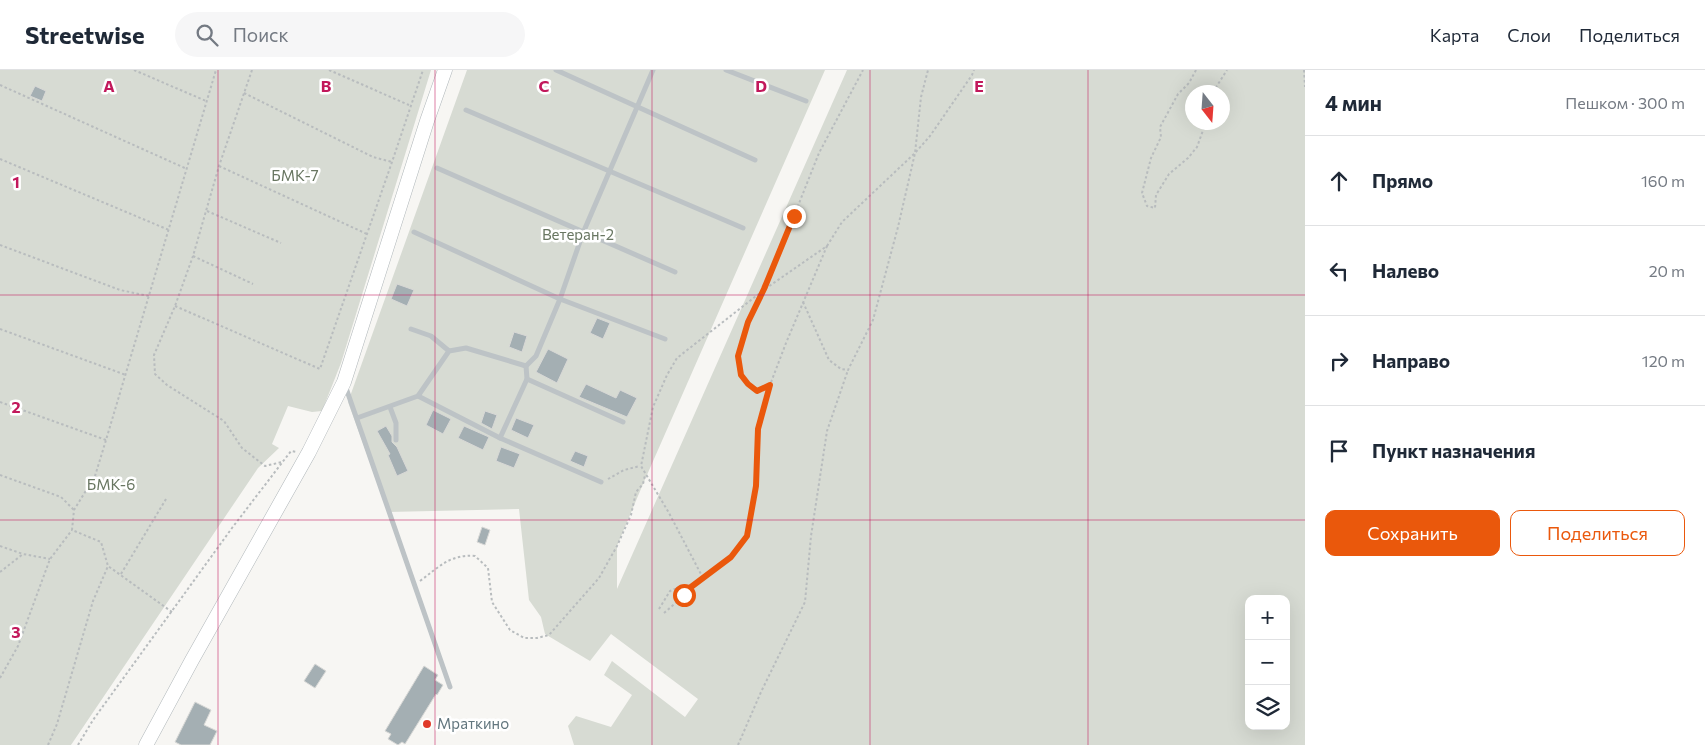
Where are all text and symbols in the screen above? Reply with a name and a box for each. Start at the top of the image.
search box [175,12,525,57]
text: Streetwise [25,20,145,49]
icon: search [193,21,221,49]
text: Поиск [233,23,289,46]
text: Карта [1430,24,1479,46]
text: Слои [1507,24,1551,46]
text: Поделиться [1579,24,1680,46]
text: A [103,76,115,95]
text: B [321,76,332,95]
text: C [539,76,550,95]
text: D [755,76,767,95]
text: E [974,76,984,95]
north arrow [1185,85,1230,130]
text: 4 мин [1325,90,1382,115]
text: Пешком · 300 m [1565,93,1685,112]
park label: БМК-7 [271,166,319,184]
icon: ahead [1325,167,1353,195]
text: Прямо [1372,169,1433,192]
text: 160 m [1641,171,1685,190]
text: 1 [12,172,20,191]
route end [783,205,806,228]
park label: Ветеран-2 [542,225,614,243]
icon: left [1325,257,1353,285]
text: Налево [1372,259,1439,282]
text: 20 m [1649,261,1685,280]
icon: right [1325,347,1353,375]
text: Направо [1372,349,1450,372]
text: 120 m [1642,351,1685,370]
text: 2 [11,397,21,416]
icon: arrive [1325,437,1353,465]
text: Пункт назначения [1372,439,1535,462]
park label: БМК-6 [87,475,135,493]
button: Сохранить [1325,510,1500,556]
button: Поделиться [1510,510,1685,556]
route start [673,584,696,607]
map controls [1245,595,1290,730]
button: + [1245,595,1290,640]
text: 3 [11,622,21,641]
button: − [1245,640,1290,685]
button: layers [1245,685,1290,730]
place label: Мраткино [437,714,509,732]
marker: Мраткино [421,718,433,730]

